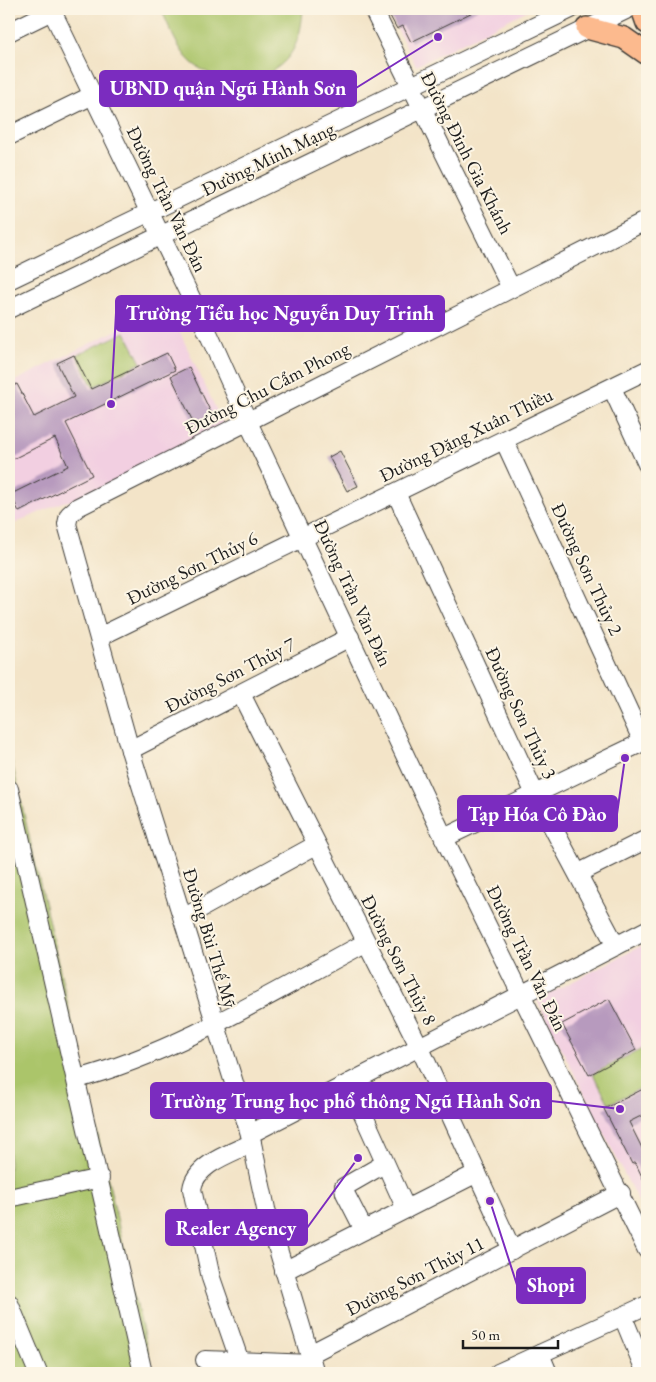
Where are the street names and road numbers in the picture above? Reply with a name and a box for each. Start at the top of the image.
street label: Đường Đinh Gia Khánh [415,67,519,239]
street label: Đường Minh Mạng [197,116,339,202]
street label: Đường Trần Văn Đán [121,122,213,276]
street label: Đường Chu Cẩm Phong [181,335,354,440]
street label: Đường Đặng Xuân Thiều [375,382,557,488]
street label: Đường Sơn Thủy 2 [546,499,628,639]
street label: Đường Trần Văn Đán [308,515,398,671]
street label: Đường Sơn Thủy 6 [122,525,262,611]
street label: Đường Sơn Thủy 7 [161,631,300,719]
street label: Đường Sơn Thủy 3 [480,643,562,783]
street label: Đường Bùi Thế Mỹ [177,865,243,1011]
street label: Đường Trần Văn Đán [481,881,573,1035]
street label: Đường Sơn Thủy 8 [355,891,443,1029]
street label: Đường Sơn Thủy 11 [342,1230,488,1322]

